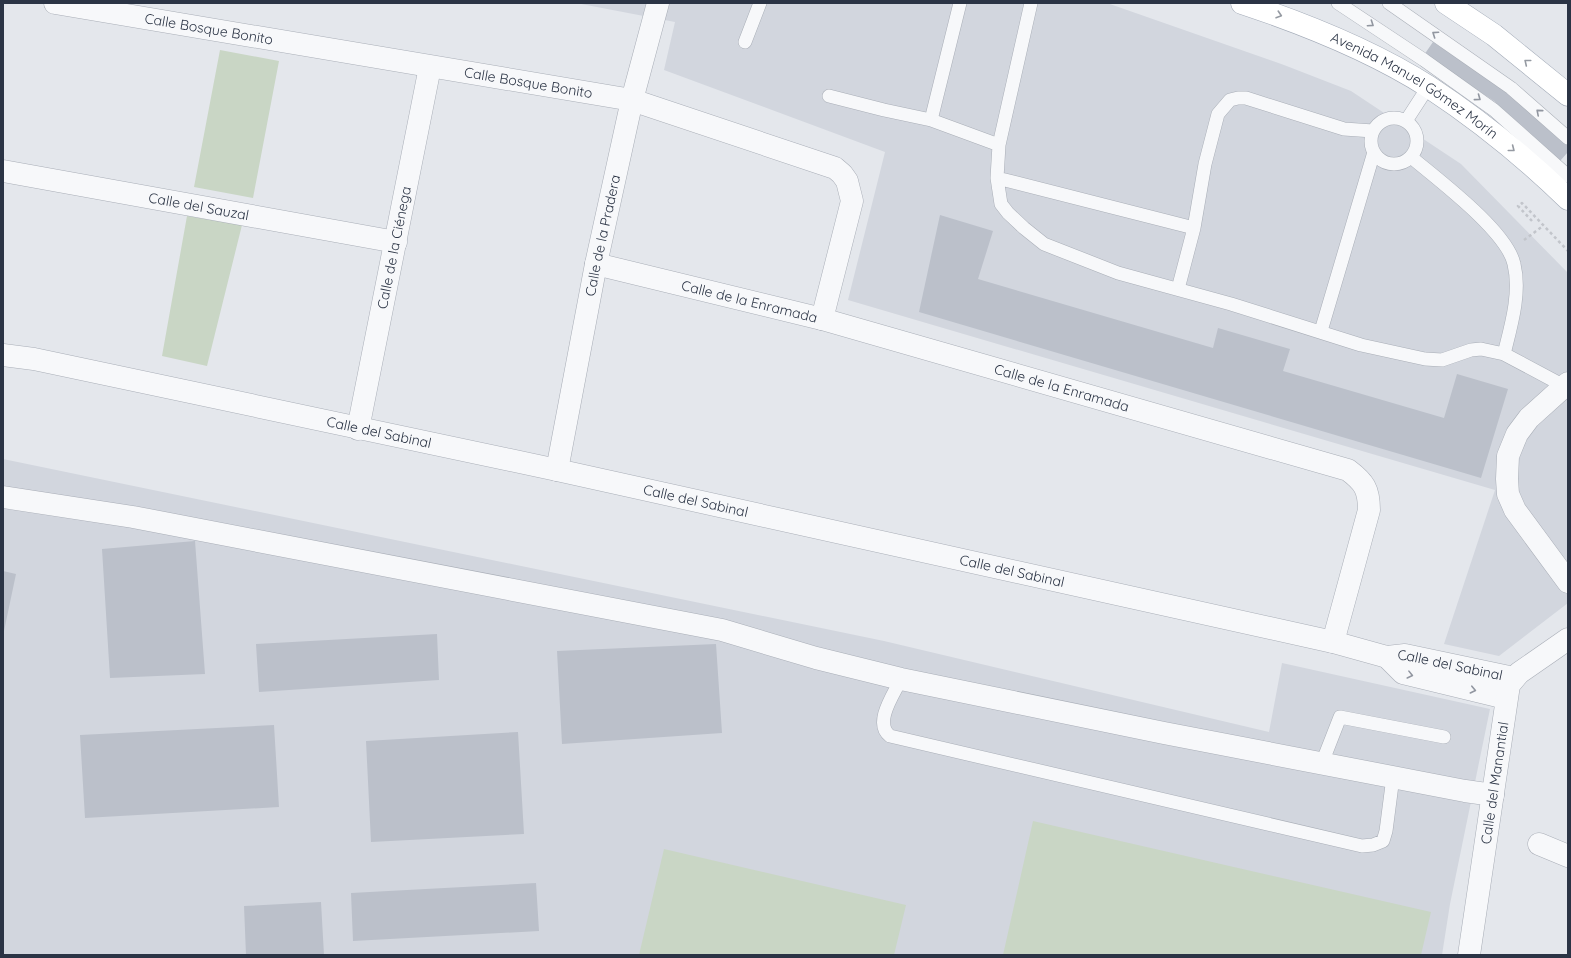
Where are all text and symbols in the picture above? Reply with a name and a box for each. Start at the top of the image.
street label: Calle Bosque Bonito [143,9,274,49]
one-way arrow [1275,11,1282,19]
one-way arrow [1367,19,1374,27]
street label: Avenida Manuel Gómez Morín [1328,28,1502,143]
one-way arrow [1432,32,1439,39]
one-way arrow [1525,59,1532,66]
street label: Calle Bosque Bonito [463,63,594,102]
one-way arrow [1473,93,1480,100]
one-way arrow [1536,109,1544,117]
one-way arrow [1508,144,1515,152]
street label: Calle de la Pradera [581,173,624,298]
street label: Calle de la Ciénega [373,185,415,310]
street label: Calle del Sauzal [147,188,251,224]
street label: Calle de la Enramada [680,276,819,327]
street label: Calle de la Enramada [992,360,1131,416]
street label: Calle del Sabinal [325,412,433,452]
street label: Calle del Sabinal [642,480,750,521]
street label: Calle del Sabinal [958,551,1066,591]
street label: Calle del Sabinal [1397,646,1504,684]
one-way arrow [1406,670,1413,679]
one-way arrow [1470,685,1476,693]
street label: Calle del Manantial [1477,721,1512,845]

